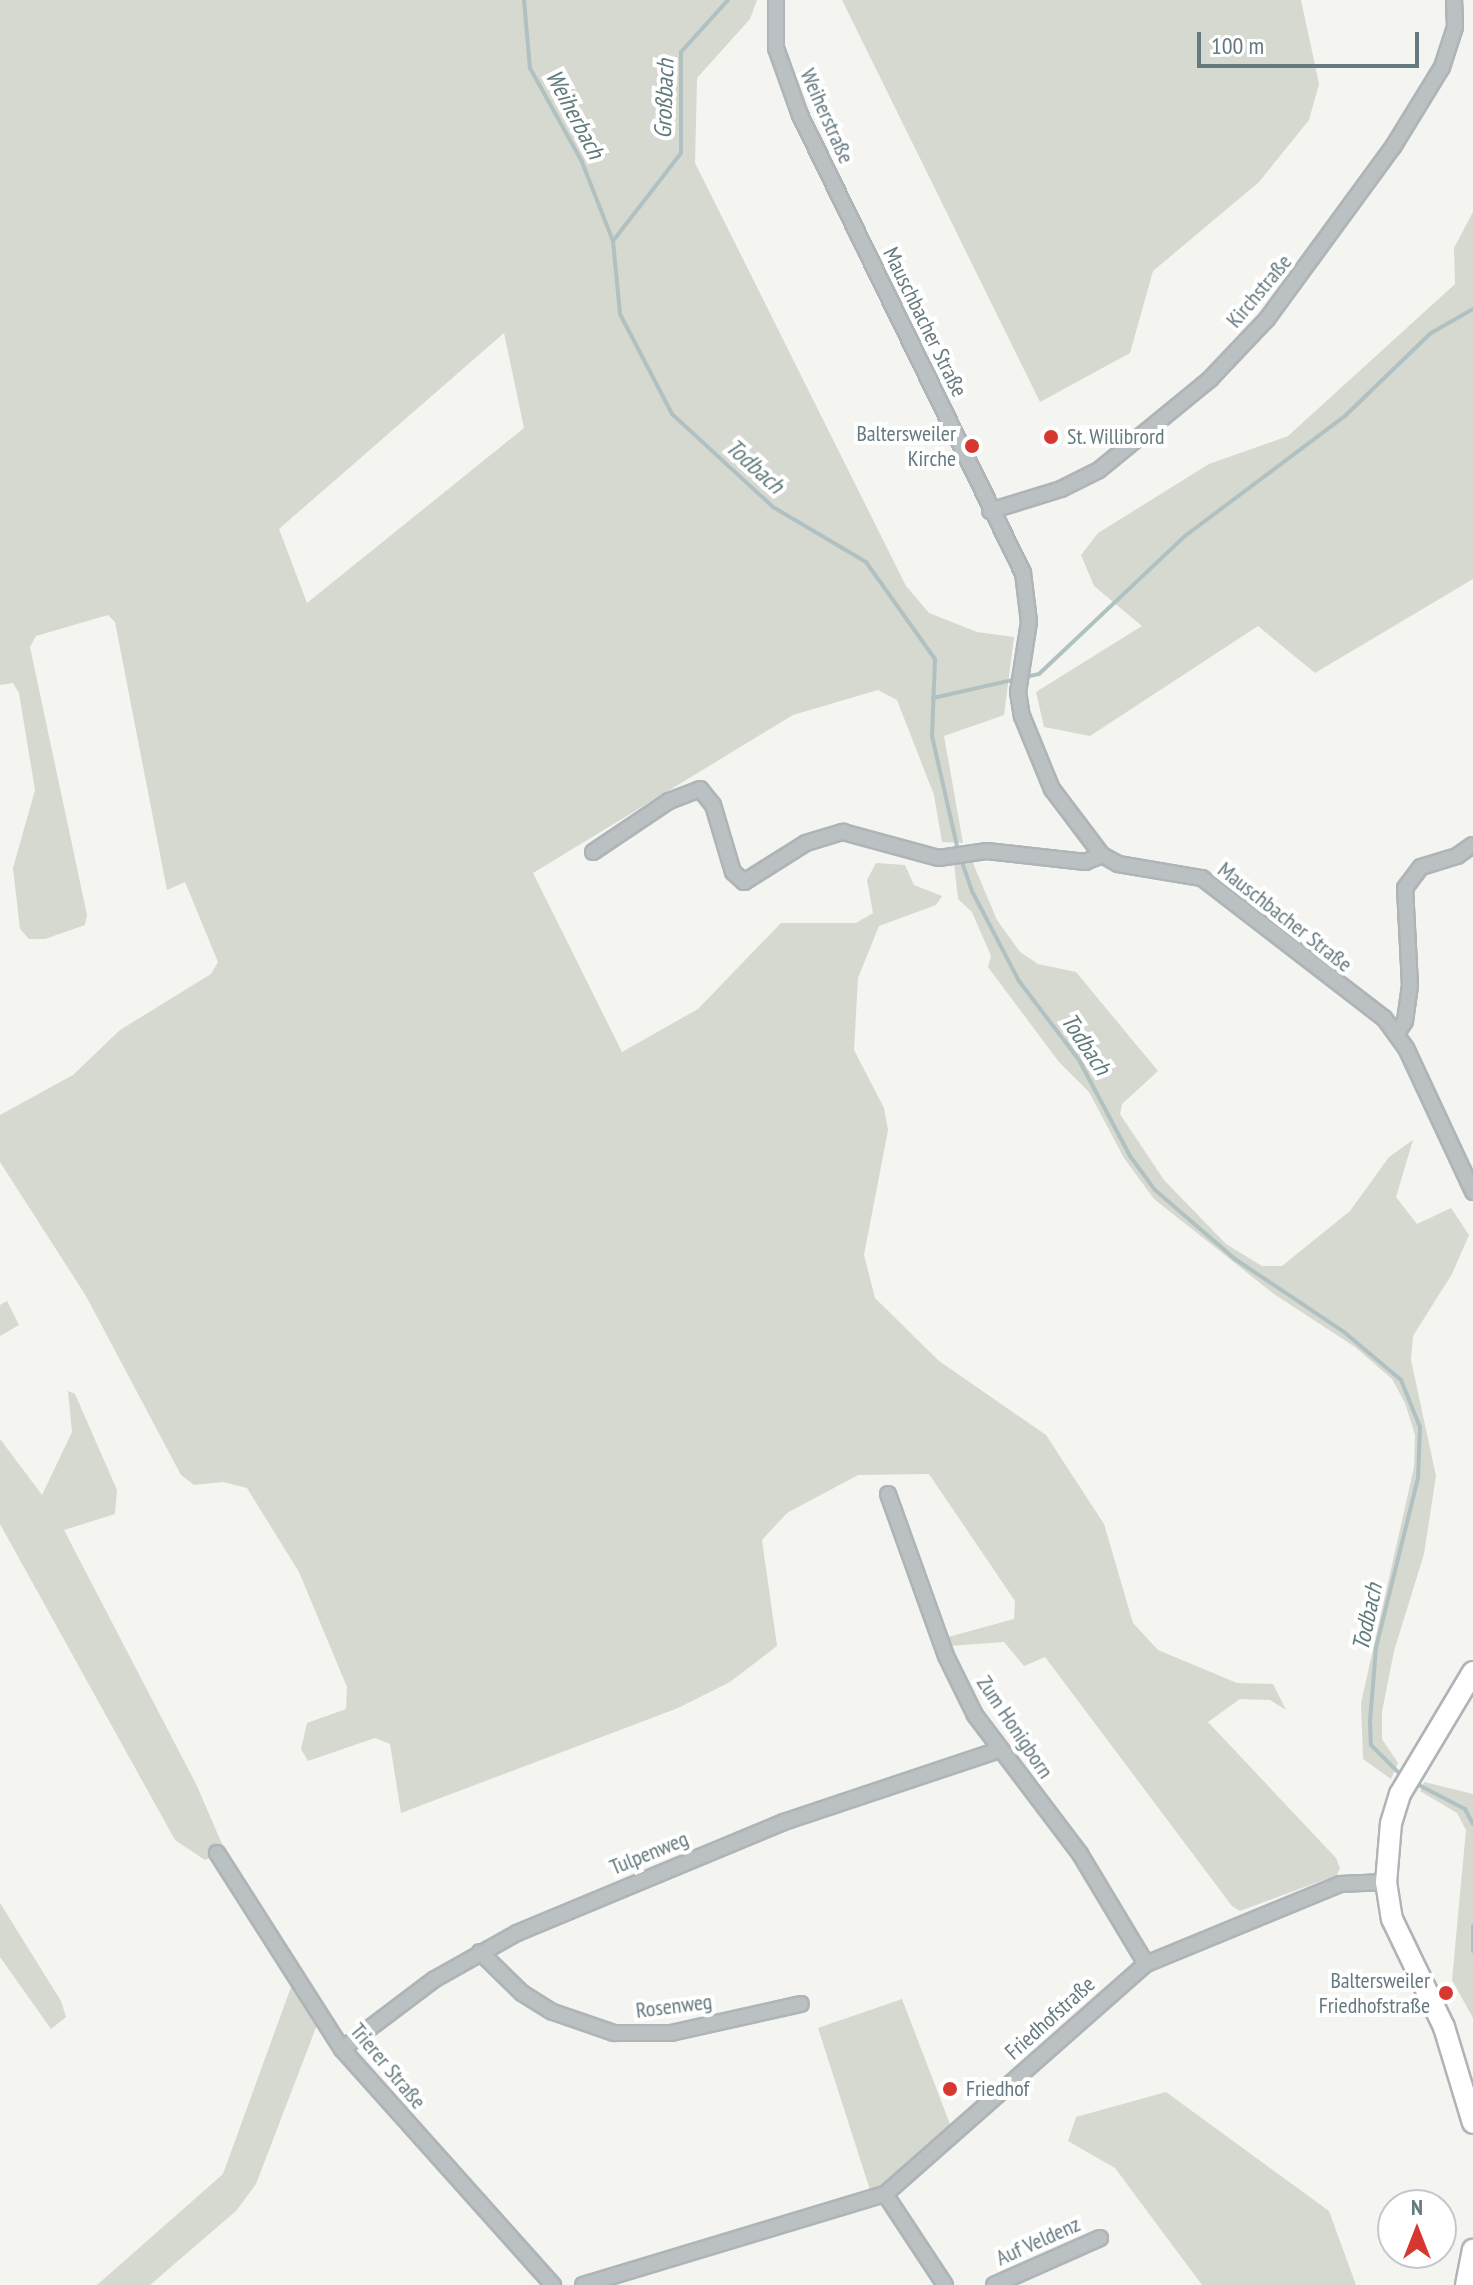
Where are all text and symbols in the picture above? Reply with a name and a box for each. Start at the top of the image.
scale bar [1201,16,1423,66]
text: 100 m [1211,30,1264,61]
water label: Großbach [648,59,680,139]
water label: Weiherbach [540,65,610,163]
street label: Weiherstraße [794,65,860,167]
street label: Mauschbacher Straße [877,243,973,401]
street label: Kirchstraße [1221,249,1297,333]
place label: Baltersweiler Kirche [856,420,956,472]
place label: St. Willibrord [1067,424,1166,450]
marker: St. Willibrord [1042,428,1060,446]
water label: Todbach [720,433,790,499]
marker: Baltersweiler Kirche [963,437,981,455]
street label: Mauschbacher Straße [1213,856,1357,978]
water label: Todbach [1055,1008,1117,1080]
water label: Todbach [1346,1581,1388,1653]
street label: Zum Honigborn [971,1671,1059,1783]
street label: Tulpenweg [606,1825,692,1881]
place label: Baltersweiler Friedhofstraße [1319,1967,1430,2018]
street label: Friedhofstraße [1000,1971,1100,2065]
marker: Baltersweiler Friedhofstraße [1437,1984,1455,2002]
street label: Rosenweg [634,1988,714,2024]
street label: Trierer Straße [345,2018,431,2114]
place label: Friedhof [966,2076,1029,2102]
marker: Friedhof [941,2080,959,2098]
north arrow [1377,2189,1457,2269]
text: N [1411,2193,1423,2221]
street label: Auf Veldenz [992,2211,1084,2271]

